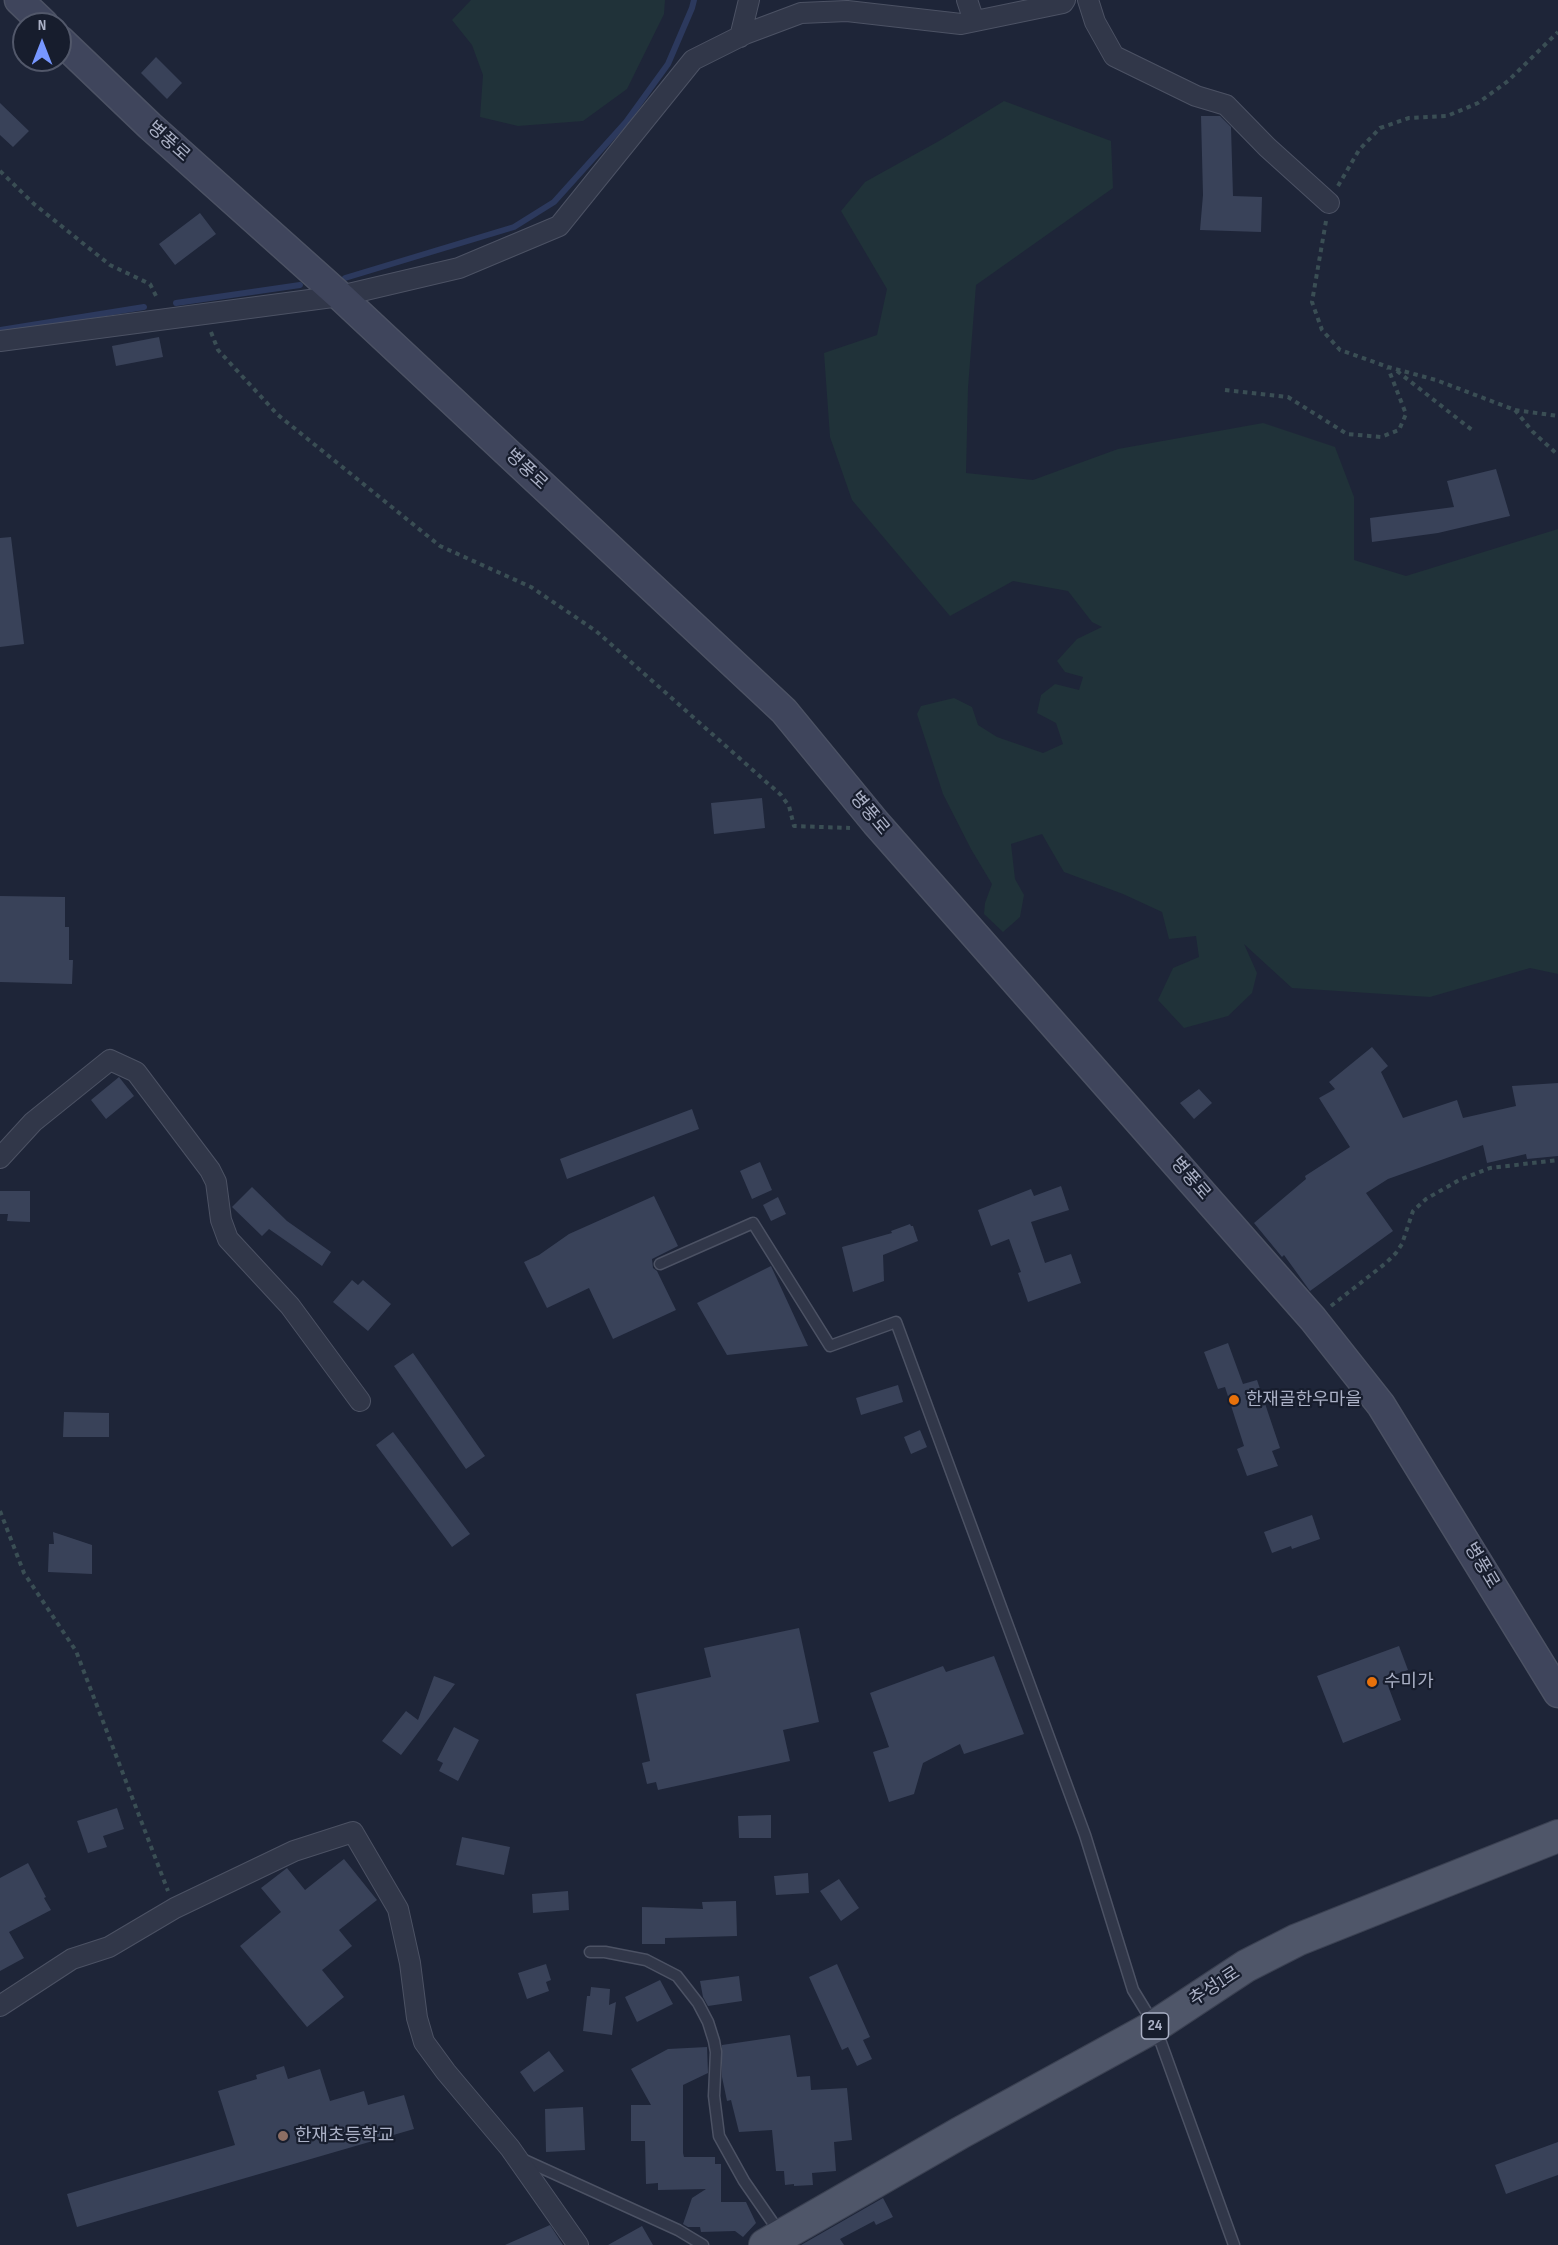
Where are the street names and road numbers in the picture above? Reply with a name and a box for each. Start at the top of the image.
street label: 병풍로 [142,117,194,167]
street label: 병풍로 [500,445,552,495]
street label: 병풍로 [845,788,893,840]
street label: 병풍로 [1166,1153,1214,1205]
street label: 병풍로 [1459,1539,1503,1593]
street label: 추성1로 [1186,1963,1244,2011]
road number: 24 [1142,2013,1168,2039]

